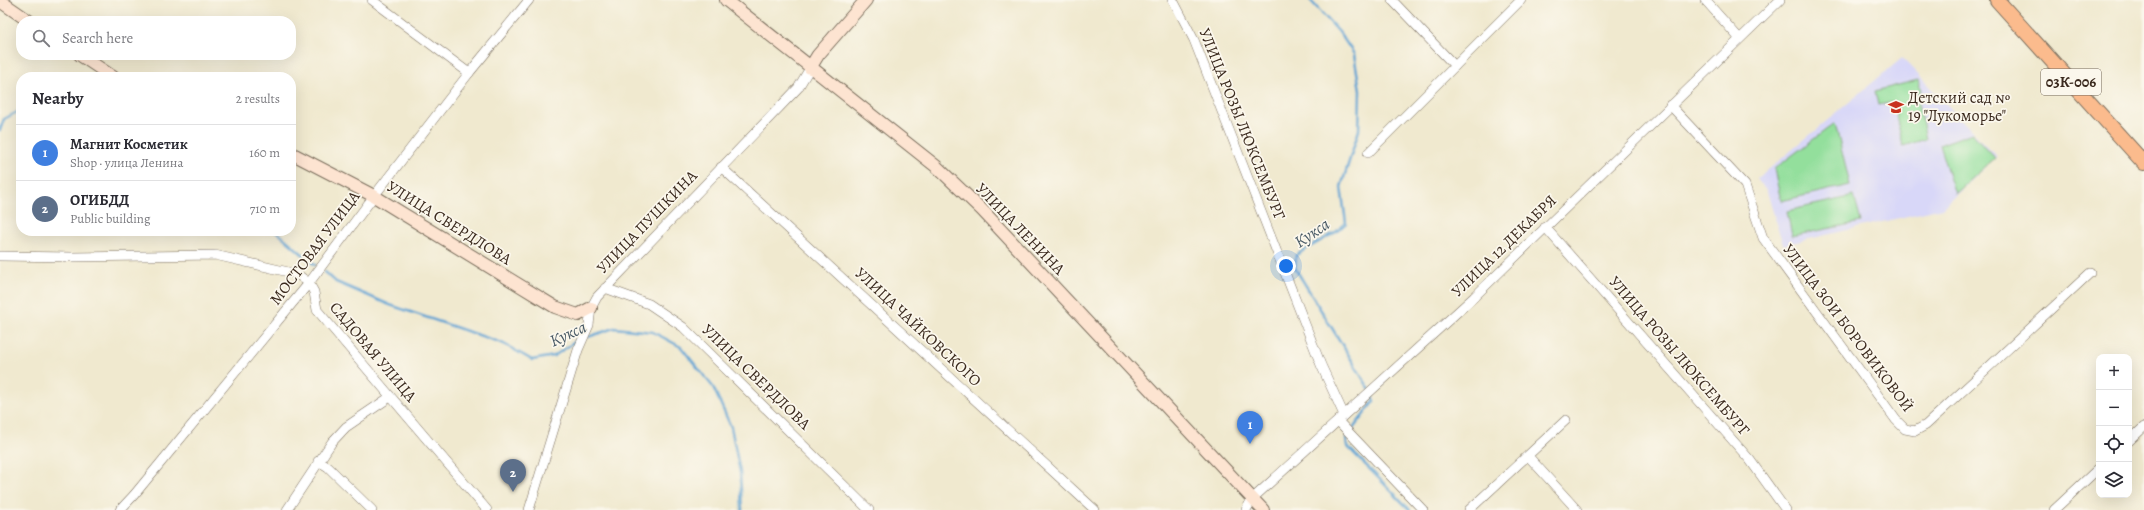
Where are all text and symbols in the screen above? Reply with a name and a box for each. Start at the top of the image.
search box [16,16,296,60]
street label: УЛИЦА РОЗЫ ЛЮКСЕМБУРГ [1194,25,1291,223]
icon: search [30,27,52,49]
text: Search here [62,28,133,48]
road number: 03К-006 [2041,69,2101,95]
text: Nearby [32,87,83,110]
place label: Детский сад № 19 "Лукоморье" [1908,87,2010,127]
text: 2 results [236,90,280,107]
school or university icon: Детский сад № 19 "Лукоморье" [1887,98,1905,116]
text: Магнит Косметик [70,134,188,154]
text: 1 [43,144,47,161]
text: 160 m [249,144,280,161]
text: Shop · улица Ленина [70,154,183,171]
street label: УЛИЦА ПУШКИНА [592,165,703,279]
street label: УЛИЦА СВЕРДЛОВА [382,176,516,271]
street label: УЛИЦА ЛЕНИНА [970,178,1070,280]
street label: МОСТОВАЯ УЛИЦА [265,186,366,310]
text: ОГИБДД [70,190,129,210]
street label: УЛИЦА 12 ДЕКАБРЯ [1447,190,1562,302]
text: 2 [42,200,48,217]
text: 710 m [250,200,280,217]
text: Public building [70,210,150,227]
water label: Кукса [1290,213,1334,253]
street label: УЛИЦА ЗОИ БОРОВИКОВОЙ [1777,239,1919,417]
your location [1276,256,1296,276]
street label: УЛИЦА ЧАЙКОВСКОГО [850,262,986,392]
street label: УЛИЦА РОЗЫ ЛЮКСЕМБУРГ [1604,272,1754,440]
street label: САДОВАЯ УЛИЦА [325,297,422,407]
water label: Кукса [546,315,590,352]
street label: УЛИЦА СВЕРДЛОВА [697,319,816,435]
map controls [2096,354,2132,498]
button: + [2096,354,2132,390]
button: − [2096,390,2132,426]
pin: 1 [1237,411,1263,444]
button: locate [2096,426,2132,462]
pin: 2 [500,459,526,492]
button: layers [2096,462,2132,498]

